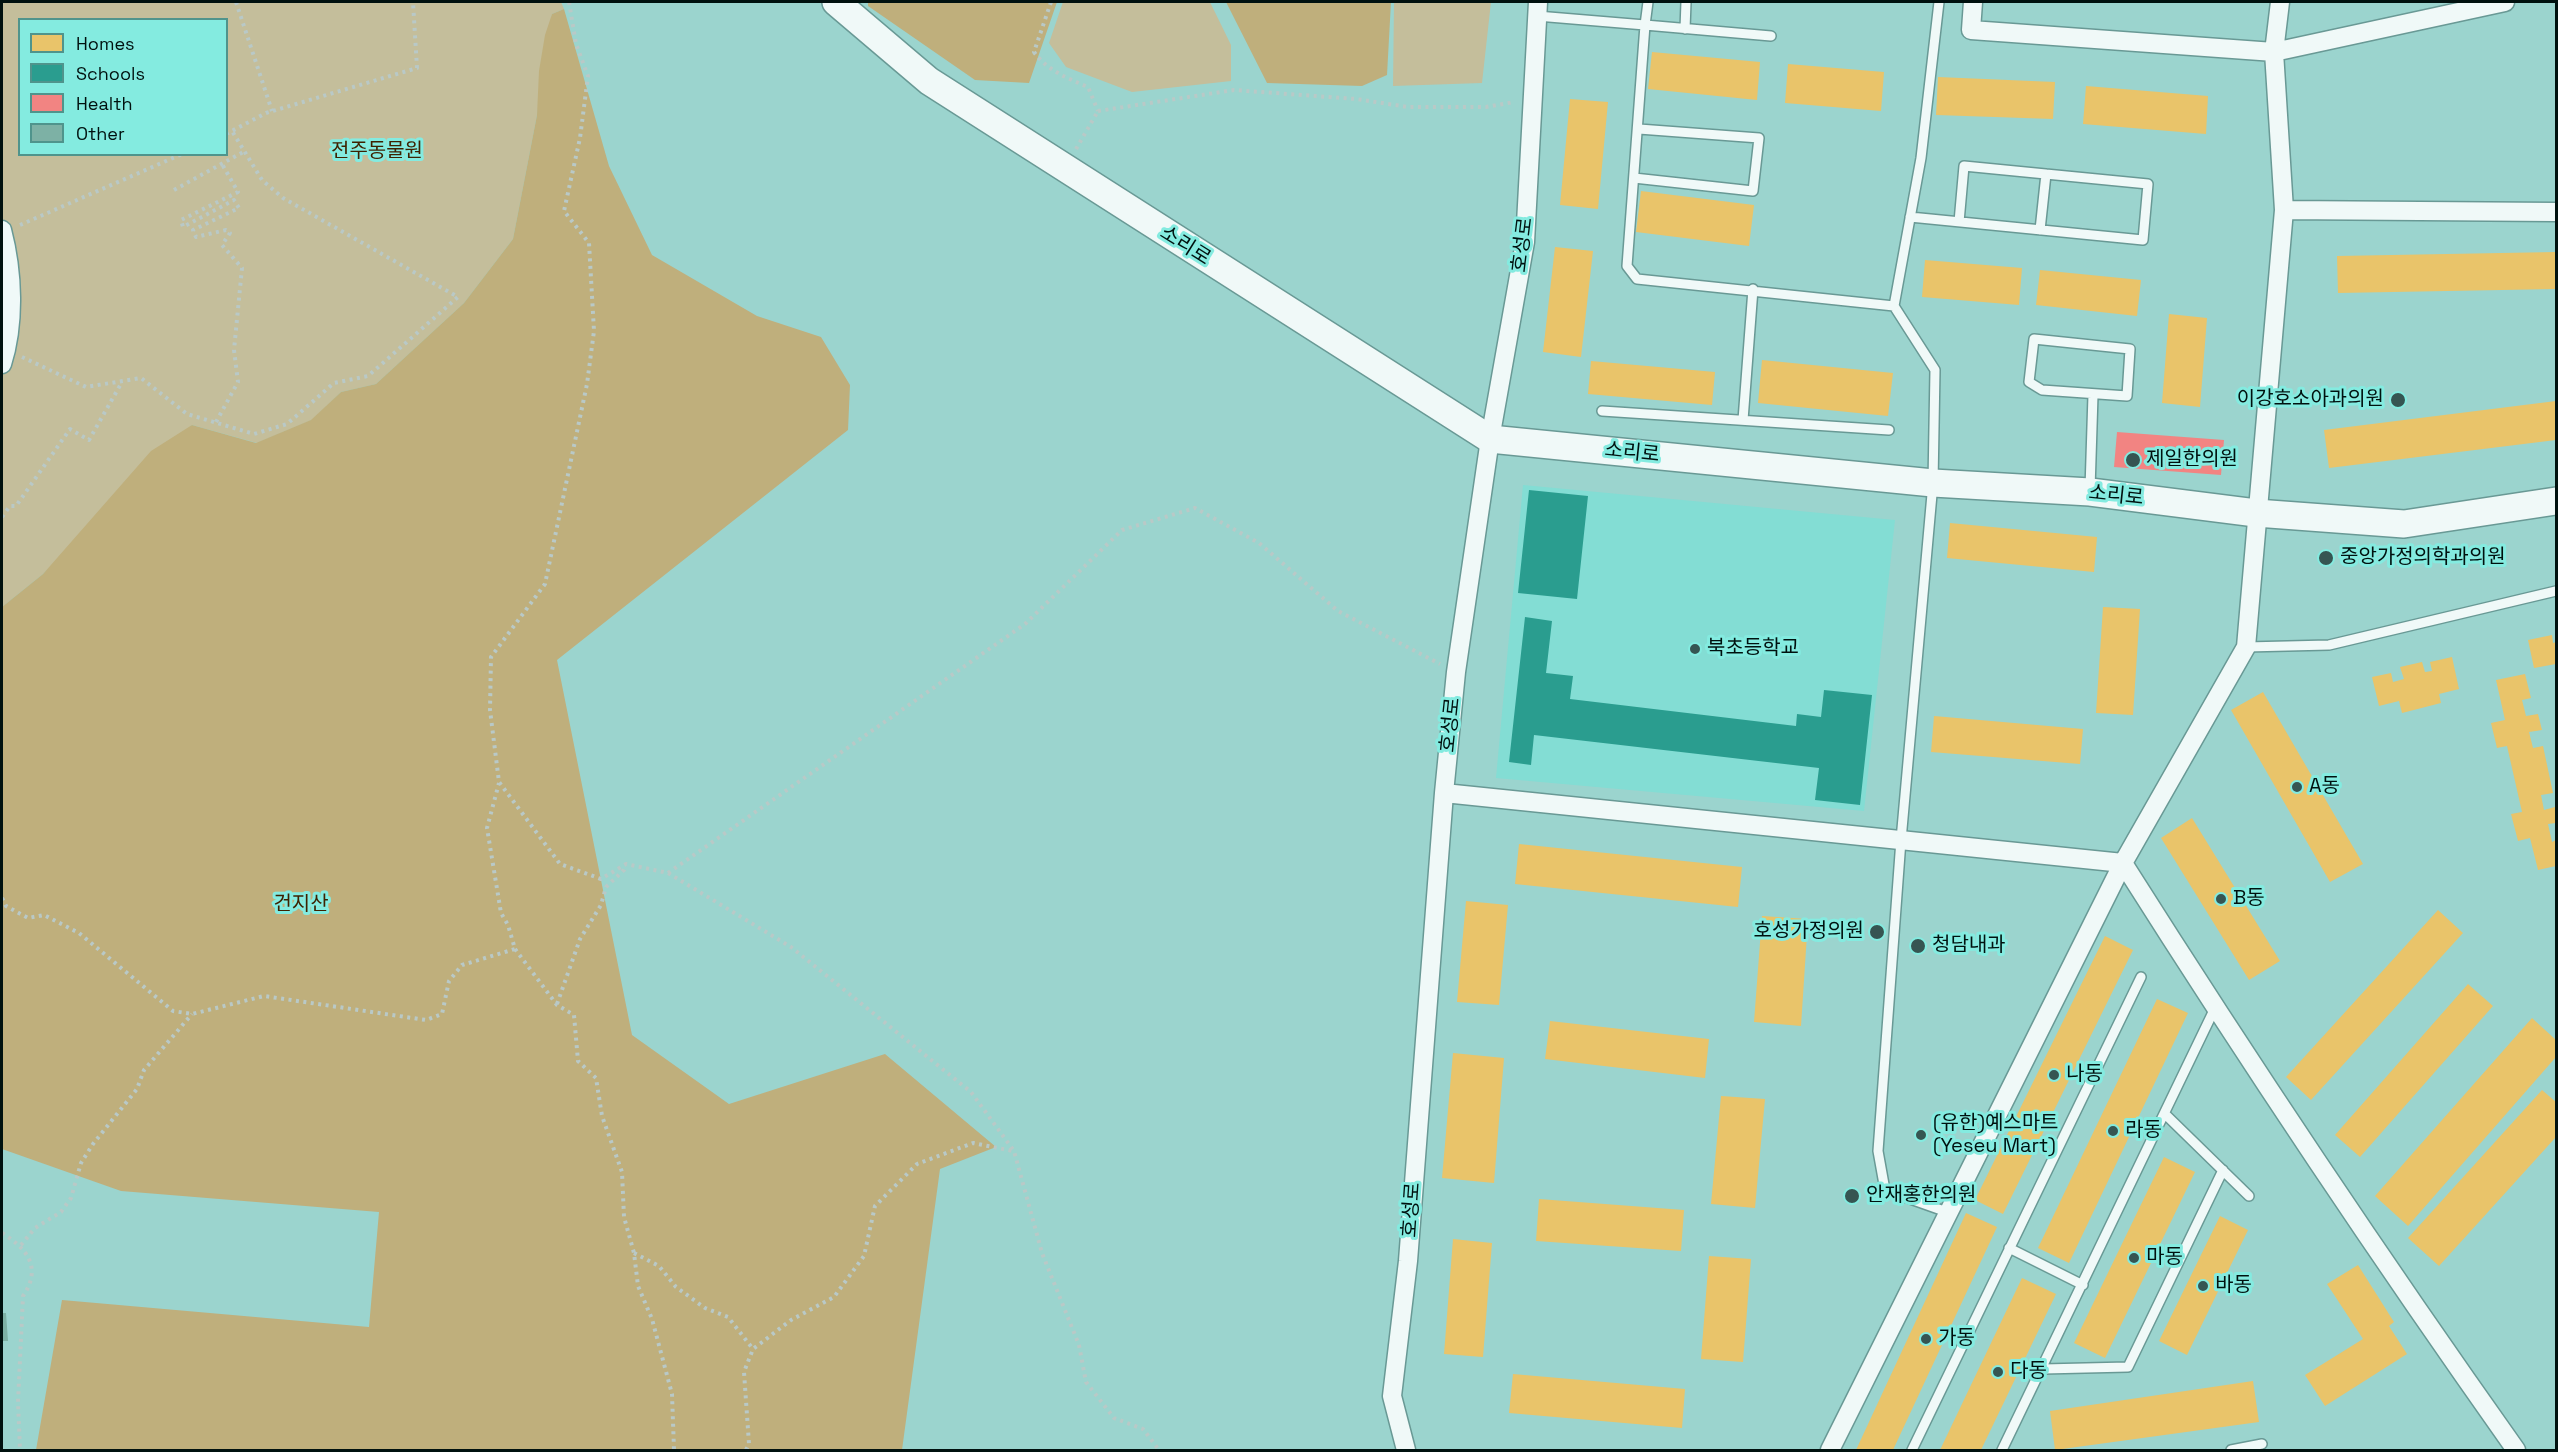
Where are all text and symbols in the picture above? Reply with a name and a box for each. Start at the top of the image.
legend [18,18,228,156]
text: Homes [76,32,135,55]
text: Schools [76,62,145,85]
text: Health [76,92,133,115]
text: Other [76,122,125,145]
park label: 전주동물원 [331,140,423,164]
street label: 호성로 [1508,216,1538,274]
street label: 소리로 [1155,221,1215,271]
place label: 이강호소아과의원 [2237,388,2384,412]
marker: 이강호소아과의원 [2389,391,2407,409]
street label: 소리로 [1603,438,1661,468]
place label: 제일한의원 [2146,448,2238,472]
marker: 제일한의원 [2124,451,2142,469]
street label: 소리로 [2087,481,2145,511]
place label: 중앙가정의학과의원 [2340,546,2506,570]
marker: 중앙가정의학과의원 [2317,549,2335,567]
place label: 북초등학교 [1707,637,1799,661]
marker: 북초등학교 [1688,642,1702,656]
street label: 호성로 [1436,696,1466,754]
place label: A동 [2309,775,2340,799]
marker: A동 [2290,780,2304,794]
place label: B동 [2233,887,2265,911]
marker: B동 [2214,892,2228,906]
park label: 건지산 [273,893,329,917]
place label: 호성가정의원 [1754,920,1864,944]
marker: 호성가정의원 [1868,923,1886,941]
place label: 청담내과 [1932,934,2006,958]
marker: 청담내과 [1909,937,1927,955]
place label: 나동 [2066,1063,2103,1087]
marker: 나동 [2047,1068,2061,1082]
place label: (유한)예스마트 (Yeseu Mart) [1933,1112,2059,1159]
place label: 라동 [2125,1119,2162,1143]
marker: 라동 [2106,1124,2120,1138]
marker: (유한)예스마트 (Yeseu Mart) [1914,1128,1928,1142]
street label: 호성로 [1398,1182,1426,1238]
place label: 안재홍한의원 [1866,1184,1976,1208]
marker: 안재홍한의원 [1843,1187,1861,1205]
place label: 마동 [2146,1246,2183,1270]
marker: 마동 [2127,1251,2141,1265]
place label: 바동 [2215,1274,2252,1298]
marker: 바동 [2196,1279,2210,1293]
place label: 가동 [1938,1327,1975,1351]
marker: 가동 [1919,1332,1933,1346]
place label: 다동 [2010,1360,2047,1384]
marker: 다동 [1991,1365,2005,1379]

